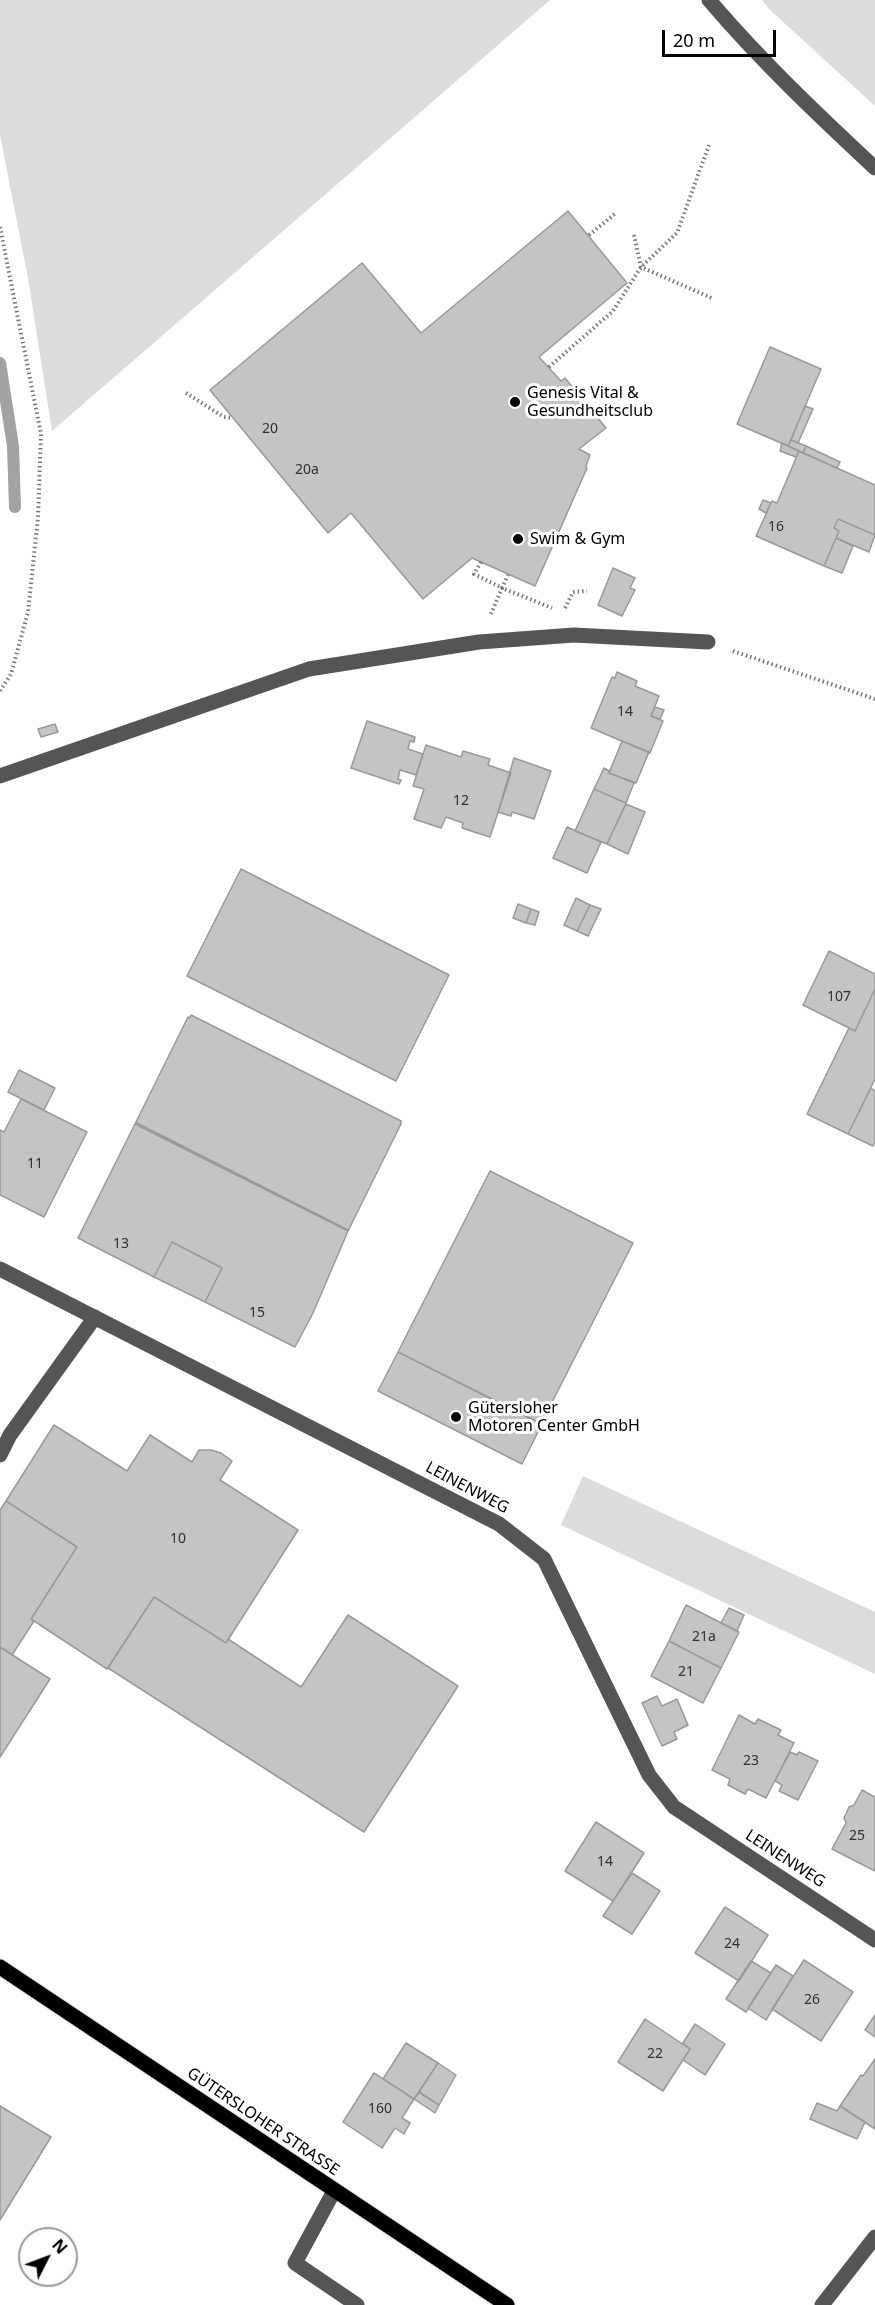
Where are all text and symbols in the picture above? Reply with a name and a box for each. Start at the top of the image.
scale bar [665,18,779,56]
text: 20 m [673,28,715,52]
place label: Genesis Vital & Gesundheitsclub [527,383,653,421]
marker: Genesis Vital & Gesundheitsclub [508,395,522,409]
house number: 20 [262,421,278,437]
house number: 20a [295,462,319,478]
house number: 16 [768,519,784,535]
place label: Swim & Gym [530,529,625,549]
marker: Swim & Gym [511,532,525,546]
house number: 14 [617,704,633,720]
house number: 12 [453,793,469,809]
house number: 107 [827,989,851,1005]
house number: 11 [27,1156,43,1172]
house number: 13 [113,1236,129,1252]
house number: 15 [249,1305,265,1321]
place label: Gütersloher Motoren Center GmbH [468,1398,640,1436]
marker: Gütersloher Motoren Center GmbH [449,1410,463,1424]
street label: LEINENWEG [422,1458,512,1518]
house number: 10 [170,1531,186,1547]
house number: 21a [692,1629,716,1645]
house number: 21 [678,1664,694,1680]
house number: 23 [743,1753,759,1769]
street label: LEINENWEG [741,1826,829,1892]
house number: 25 [849,1828,865,1844]
house number: 14 [597,1854,613,1870]
house number: 24 [724,1936,740,1952]
house number: 26 [804,1992,820,2008]
house number: 22 [647,2046,663,2062]
street label: GÜTERSLOHER STRASSE [183,2064,343,2180]
house number: 160 [368,2101,392,2117]
north arrow [18,2227,78,2287]
text: N [47,2234,72,2258]

